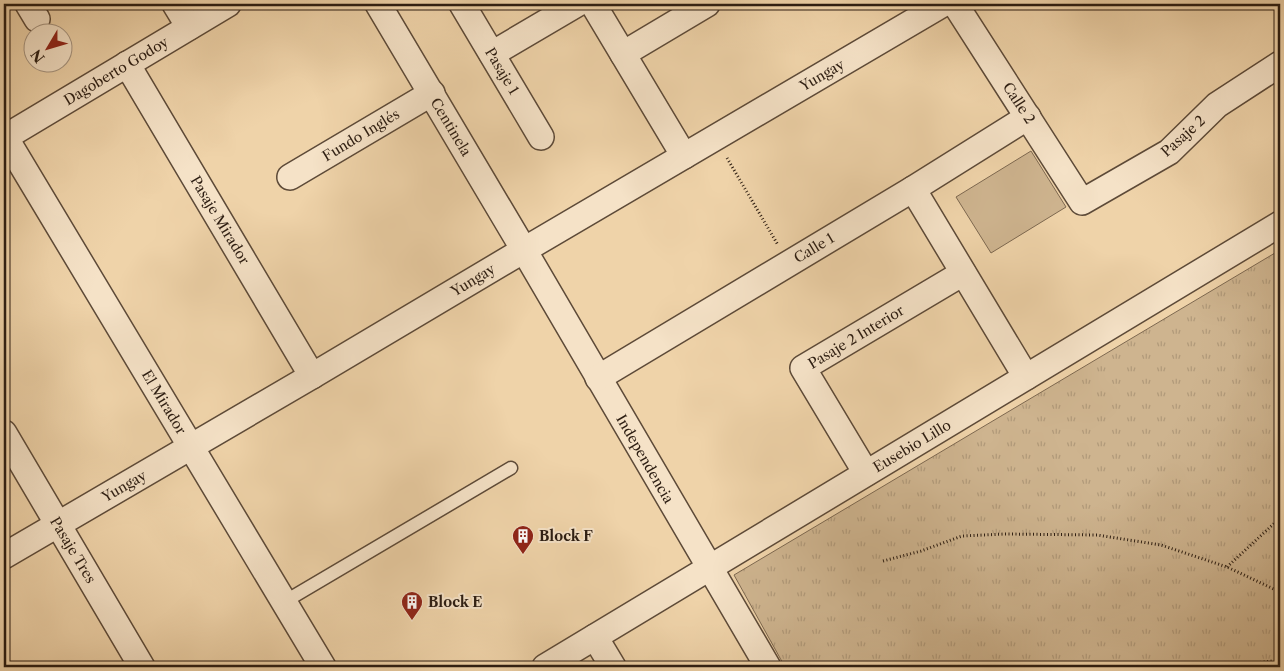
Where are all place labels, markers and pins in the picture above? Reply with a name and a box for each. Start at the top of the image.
building icon: Block F [511,524,535,555]
place label: Block F [539,527,593,545]
building icon: Block E [400,590,424,621]
place label: Block E [428,593,482,611]

